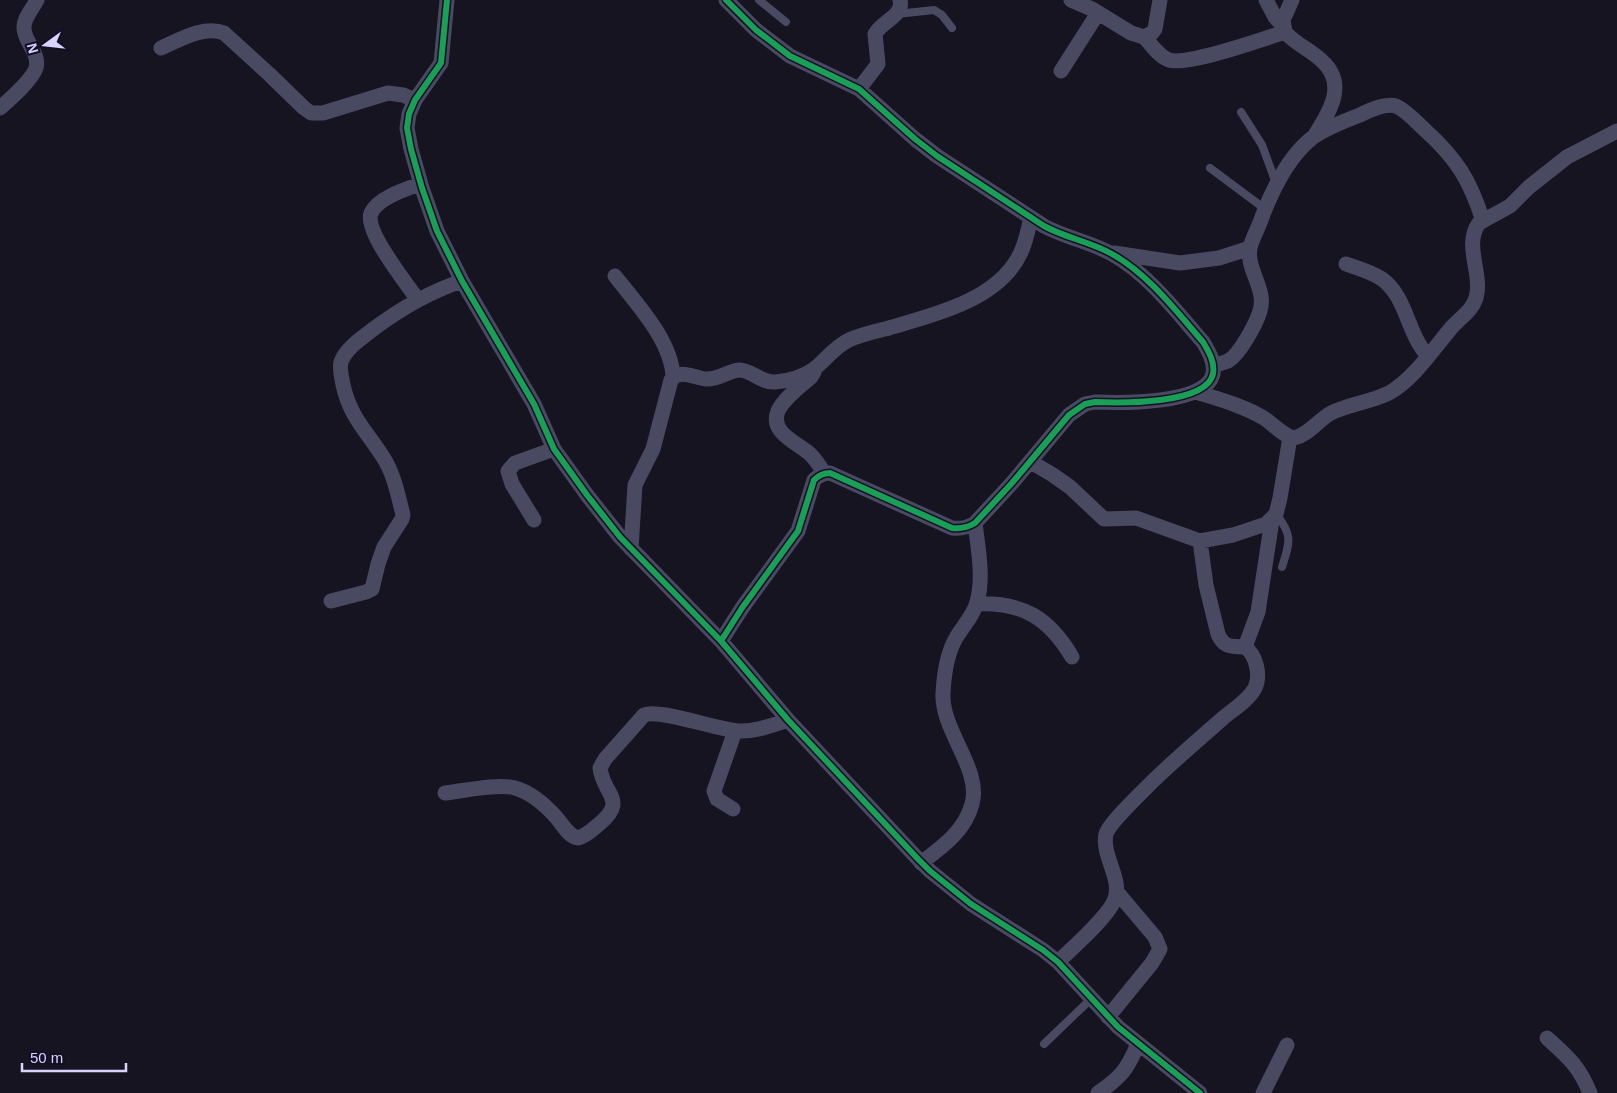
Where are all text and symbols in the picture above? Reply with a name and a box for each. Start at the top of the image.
north arrow [20,20,70,70]
text: N [23,41,41,55]
scale bar [22,1040,126,1072]
text: 50 m [30,1049,63,1066]

